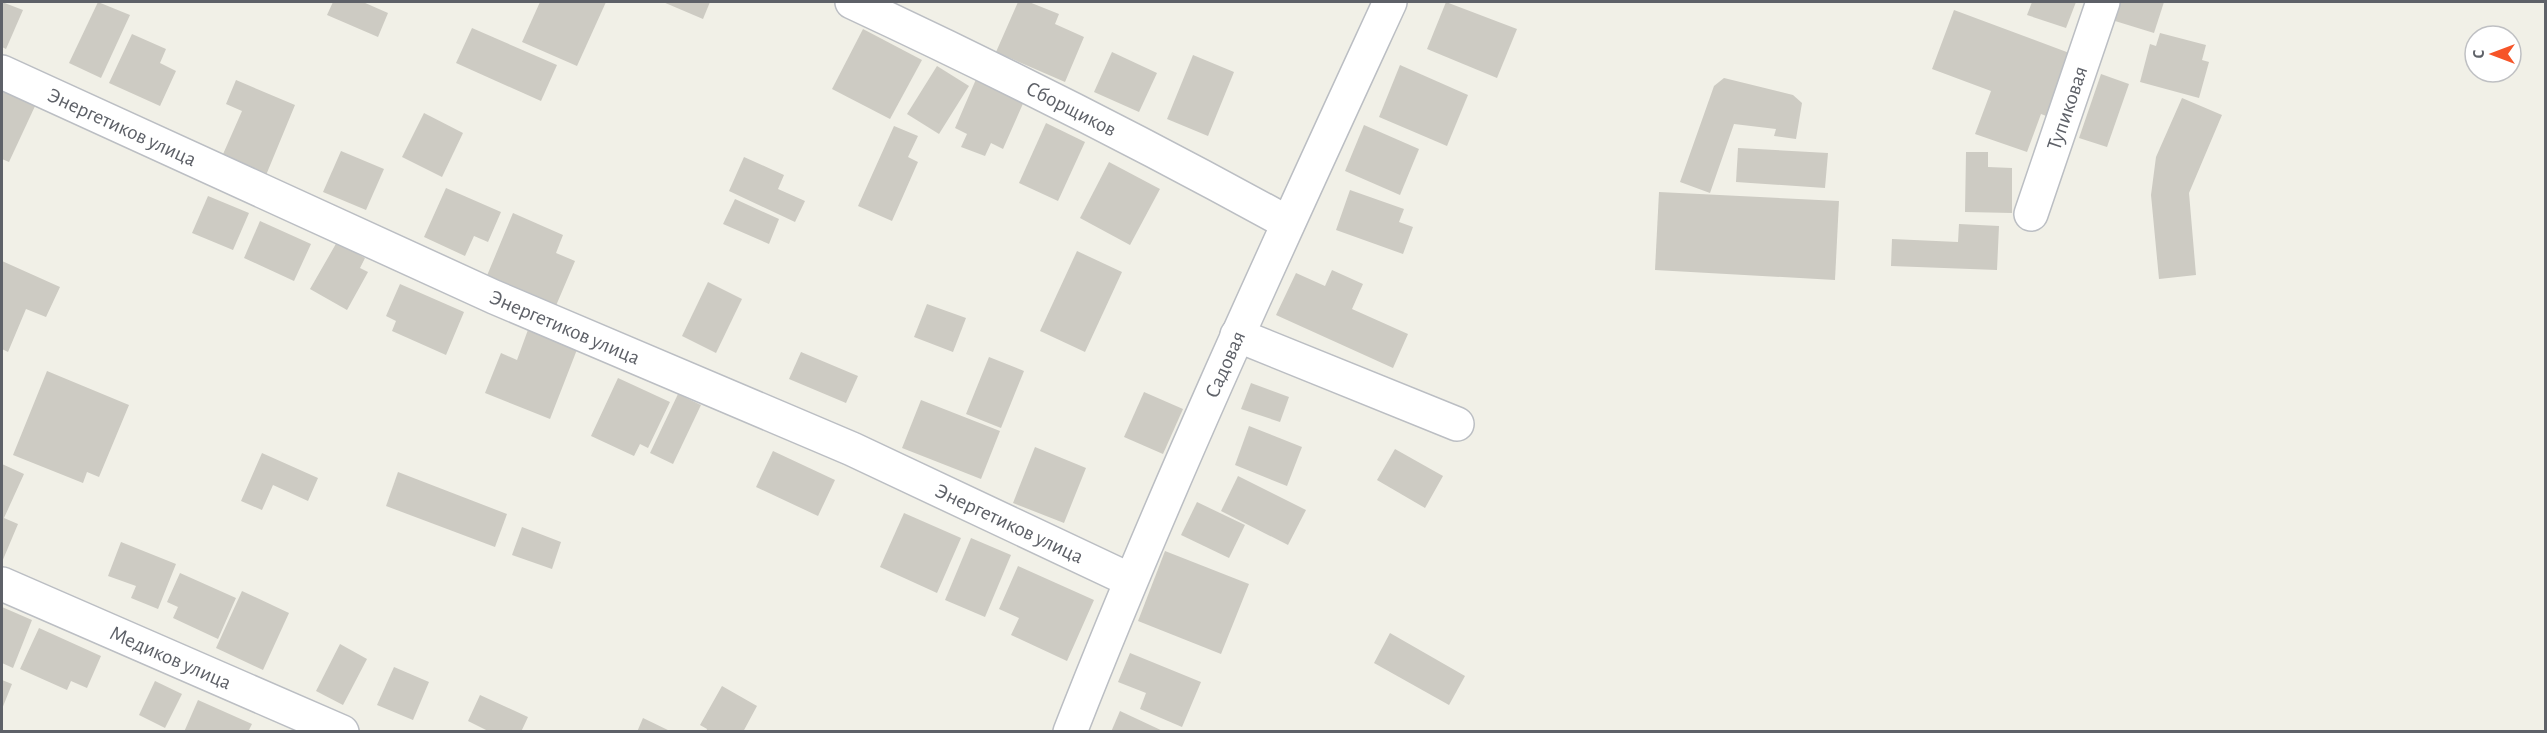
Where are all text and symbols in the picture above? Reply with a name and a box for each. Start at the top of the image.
north arrow [2463,24,2523,84]
text: С [2471,49,2487,58]
street label: Тупиковая [2043,63,2091,153]
street label: Сборщиков [1023,77,1120,140]
street label: Энергетиков улица [44,84,200,170]
street label: Энергетиков улица [487,286,643,368]
street label: Садовая [1201,328,1249,401]
street label: Энергетиков улица [932,479,1087,567]
street label: Медиков улица [107,622,235,693]

